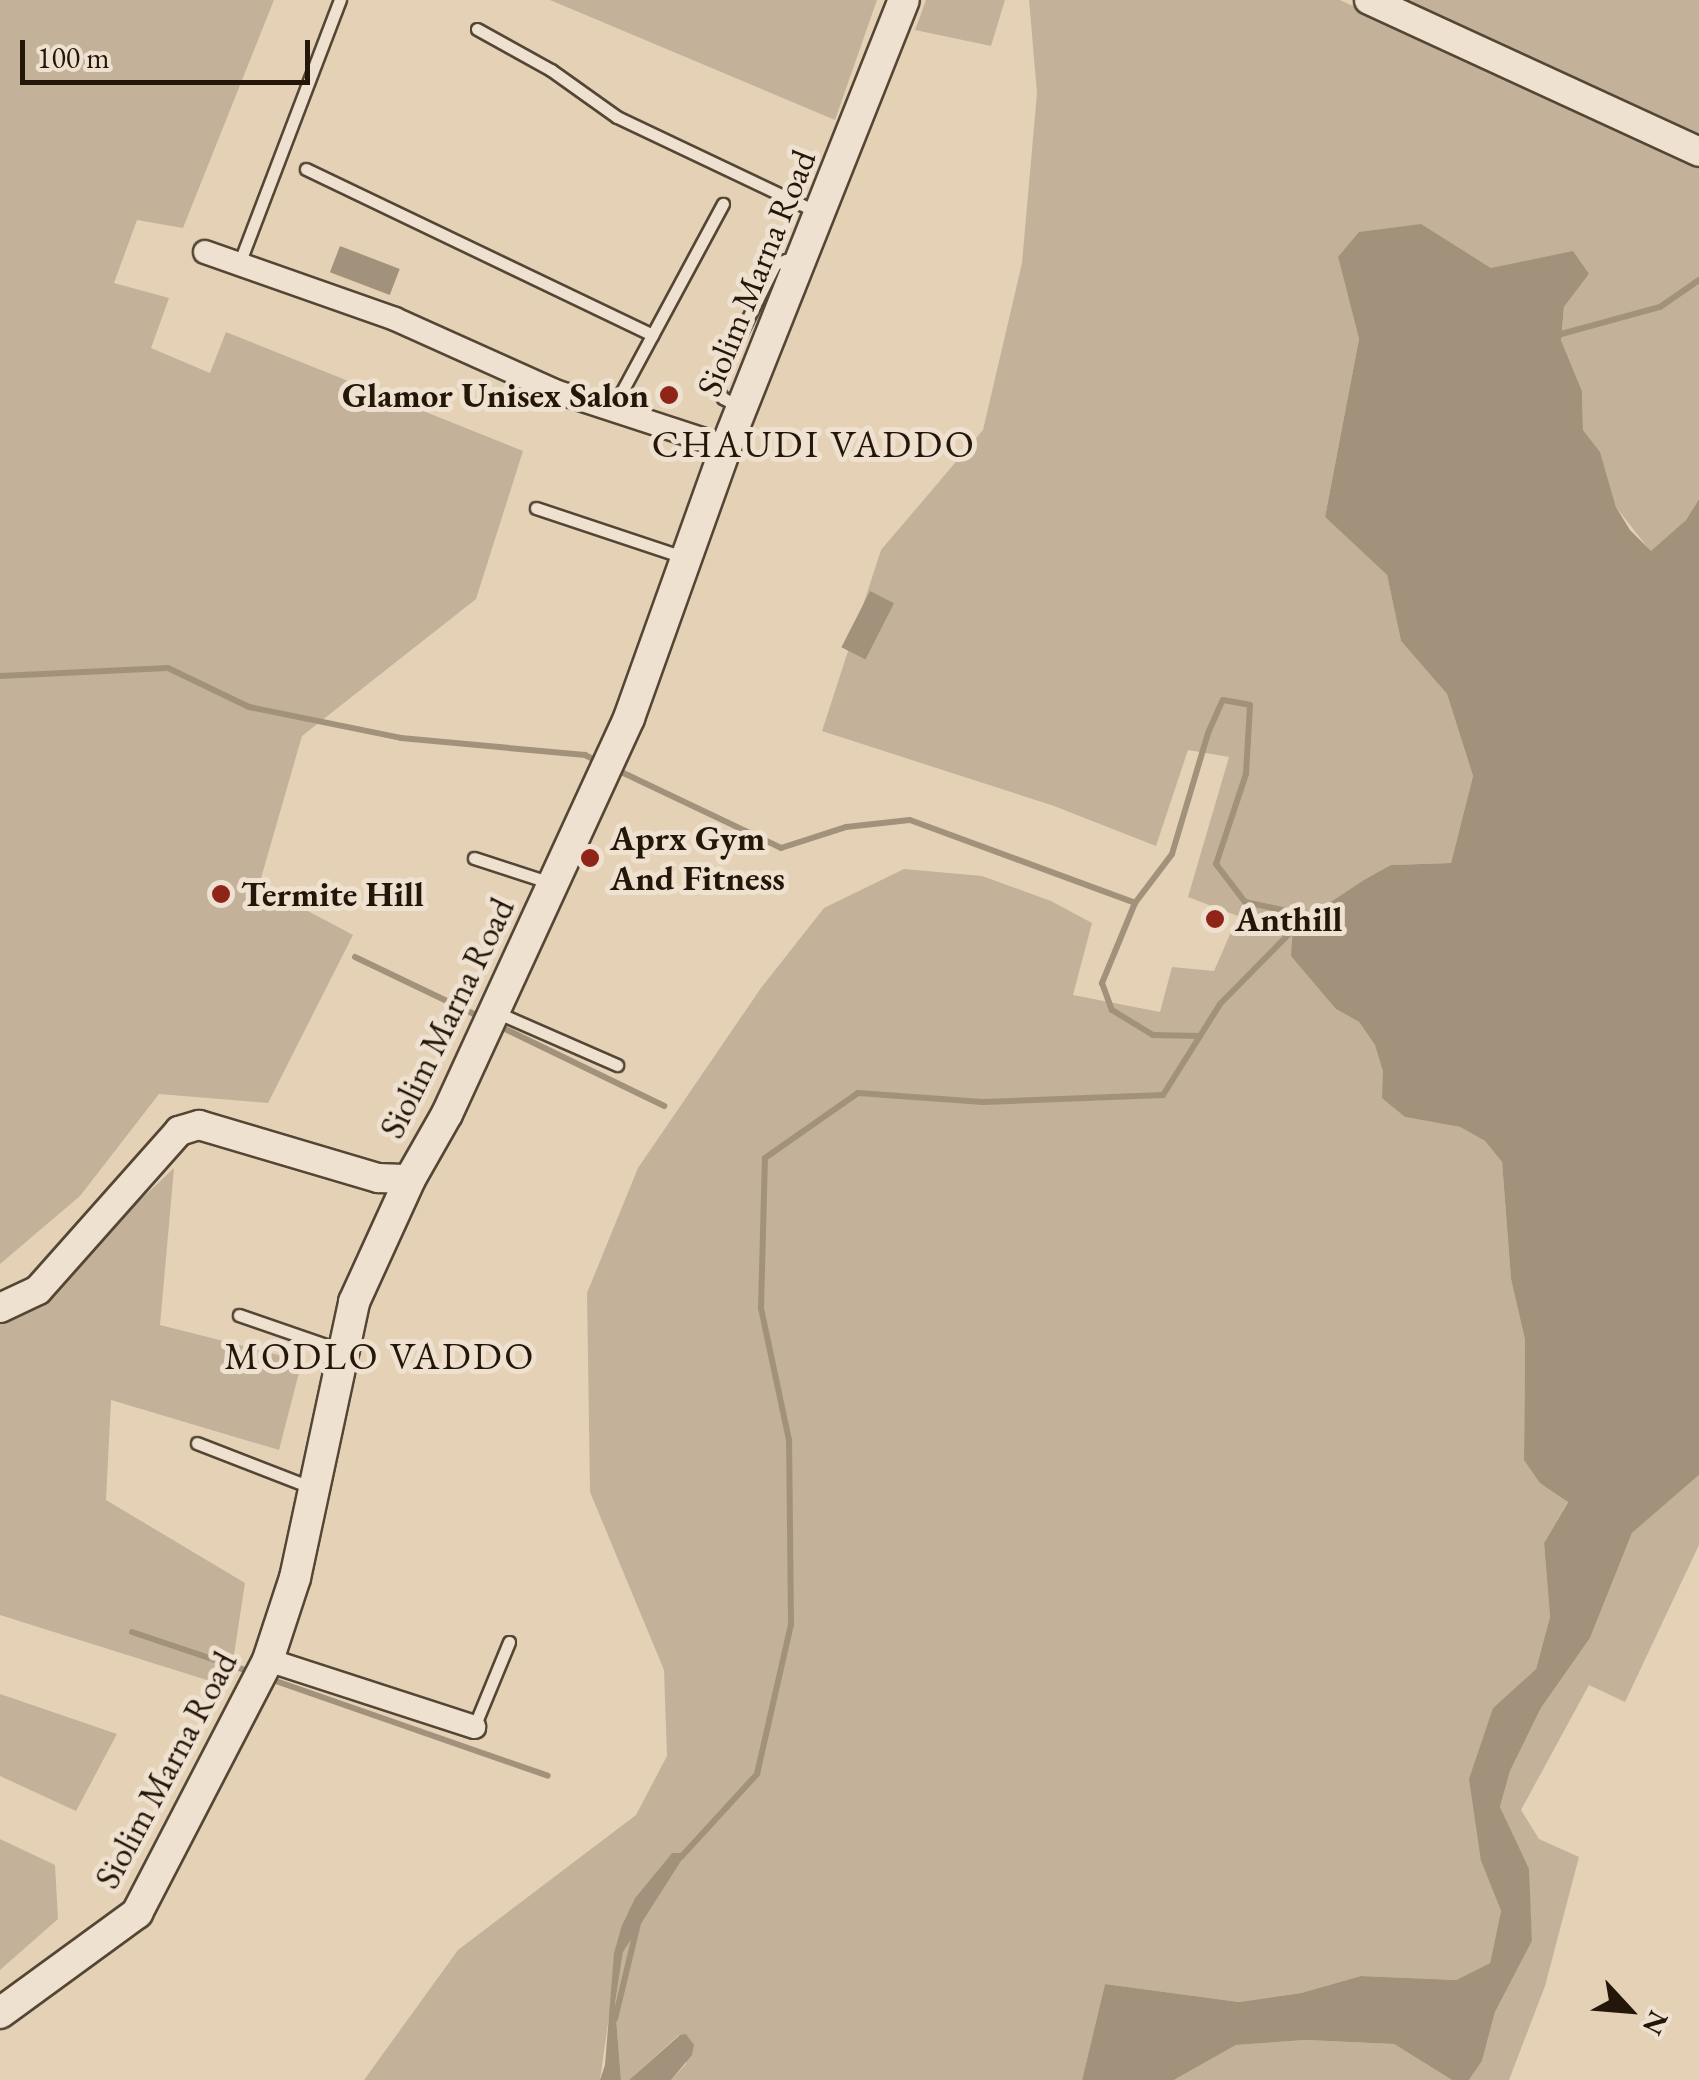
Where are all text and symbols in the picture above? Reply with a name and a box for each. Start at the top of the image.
scale bar [25,20,315,82]
text: 100 m [37,38,110,77]
street label: Siolim Marna Road [687,144,825,402]
place label: Glamor Unisex Salon [342,374,649,416]
marker: Glamor Unisex Salon [658,384,680,406]
district label: CHAUDI VADDO [652,421,976,467]
place label: Aprx Gym And Fitness [610,817,785,899]
marker: Aprx Gym And Fitness [579,847,601,869]
place label: Termite Hill [241,873,424,915]
marker: Termite Hill [210,883,232,905]
street label: Siolim Marna Road [371,891,523,1145]
place label: Anthill [1235,898,1342,940]
marker: Anthill [1204,908,1226,930]
district label: MODLO VADDO [224,1333,536,1379]
street label: Siolim Marna Road [86,1644,246,1896]
north arrow [1579,1960,1679,2060]
text: N [1635,2005,1677,2041]

